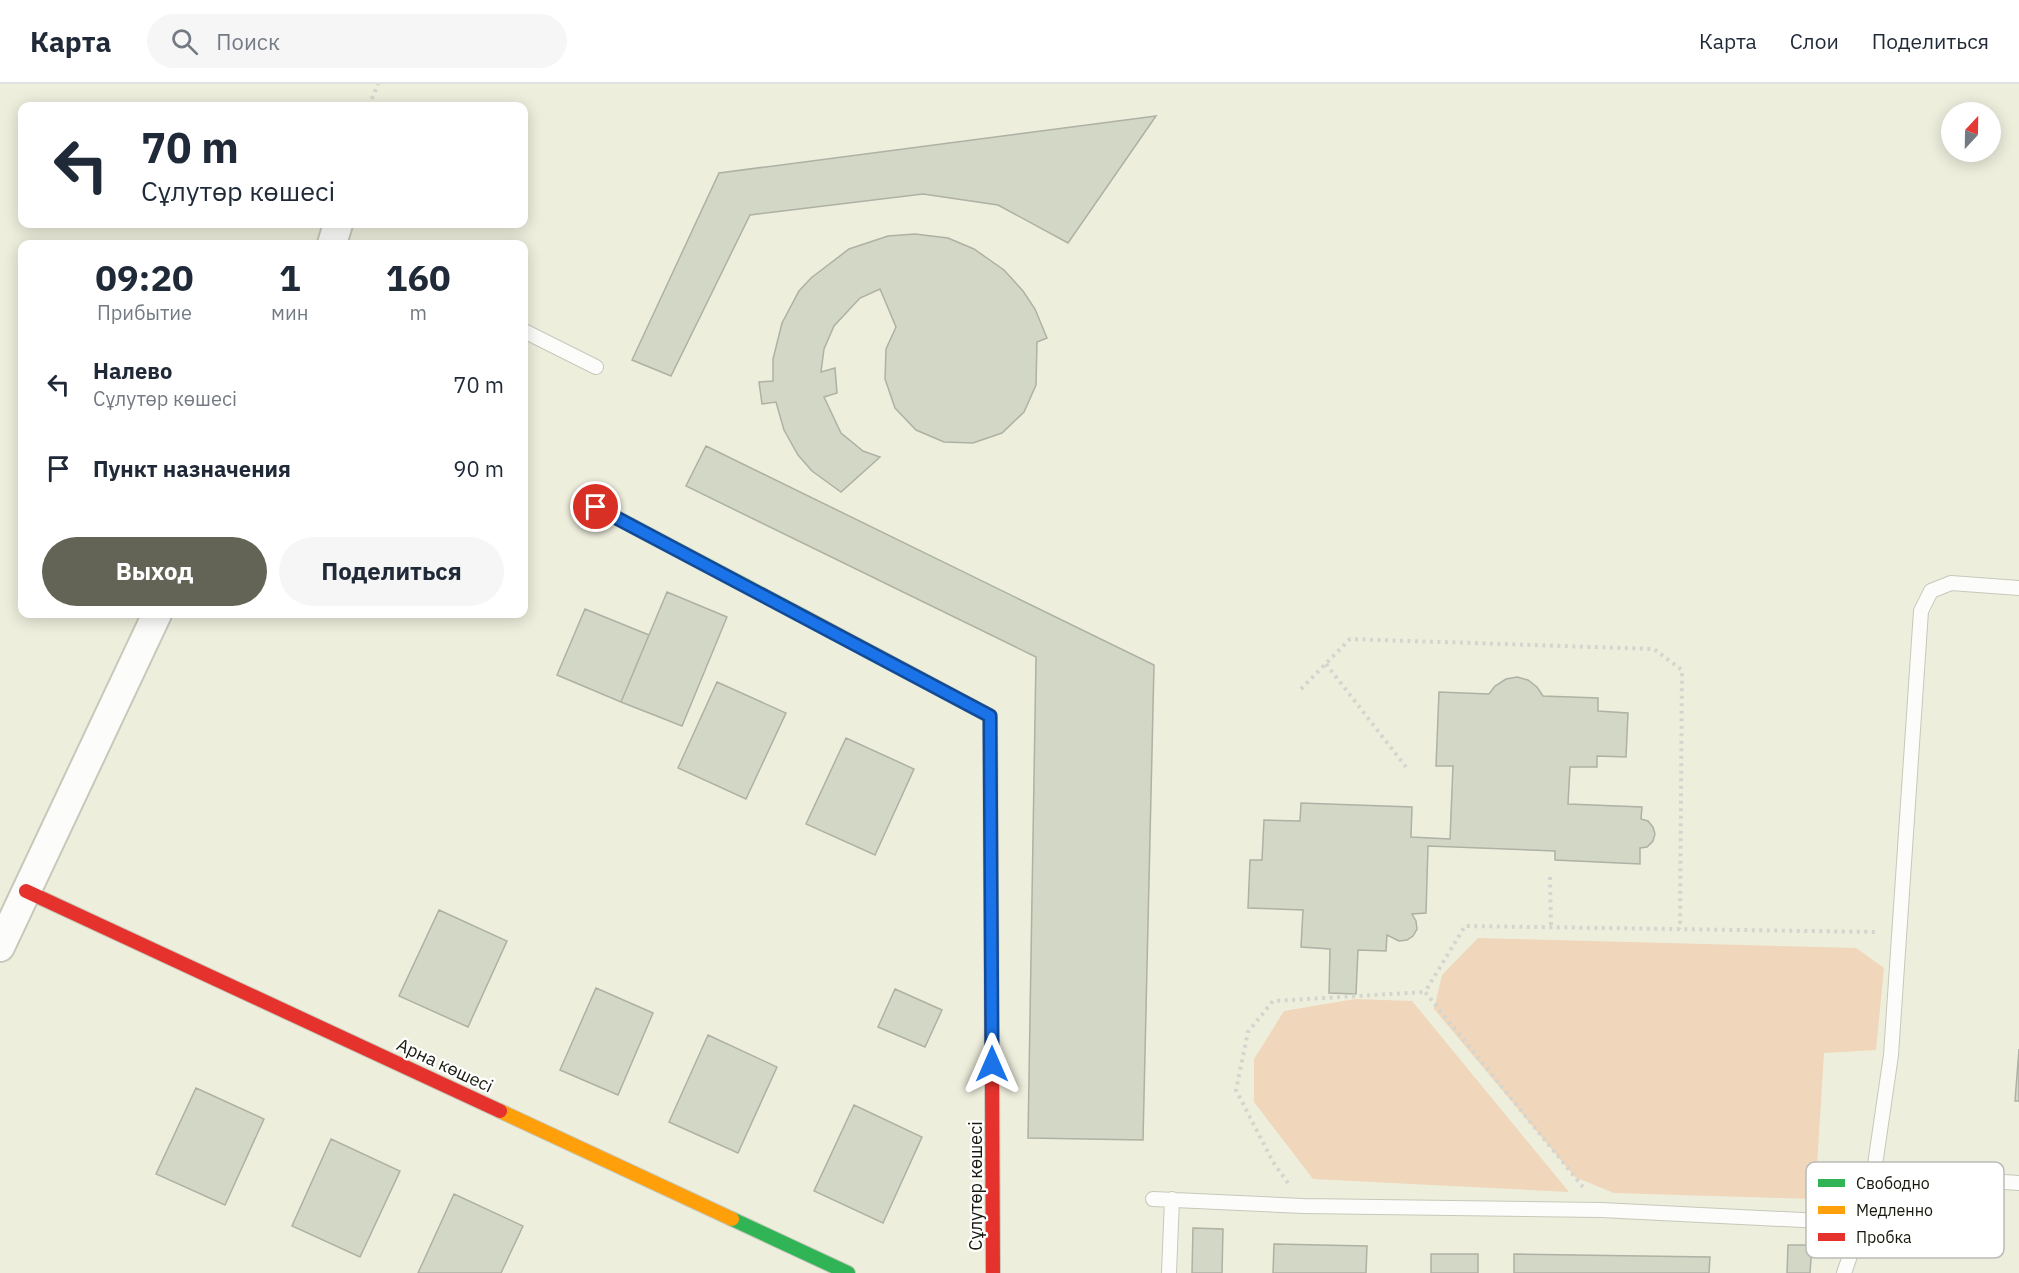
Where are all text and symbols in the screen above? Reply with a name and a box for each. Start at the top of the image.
search box [147,14,567,68]
text: Карта [30,23,111,60]
icon: search [168,25,201,58]
text: Поиск [216,27,280,56]
text: Карта [1699,27,1757,55]
text: Слои [1790,27,1839,55]
text: Поделиться [1872,27,1989,55]
north arrow [1941,102,2001,162]
map controls [1941,102,2001,162]
text: 70 m [141,120,239,175]
icon: left [42,126,120,204]
text: Сұлутөр көшесі [141,173,335,208]
text: 09:20 [95,254,194,301]
text: 1 [279,254,301,301]
text: 160 [386,254,451,301]
text: Прибытие [97,299,192,326]
text: мин [271,299,308,326]
text: m [409,299,427,326]
text: Налево [93,356,172,385]
icon: left [42,368,75,401]
text: 70 m [453,370,504,399]
text: Сұлутөр көшесі [93,385,237,412]
icon: arrive [42,452,75,485]
text: Пункт назначения [93,454,291,483]
text: 90 m [453,454,504,483]
pin [570,481,621,532]
icon: arrive [579,490,612,523]
button: Выход [42,537,267,606]
button: Поделиться [279,537,504,606]
position arrow [960,1032,1024,1096]
street label: Арна көшесі [393,1033,497,1097]
street label: Сұлутөр көшесі [964,1121,987,1251]
legend [1806,1162,2004,1258]
text: Свободно [1856,1173,1930,1193]
text: Медленно [1856,1200,1933,1220]
text: Пробка [1856,1227,1912,1247]

